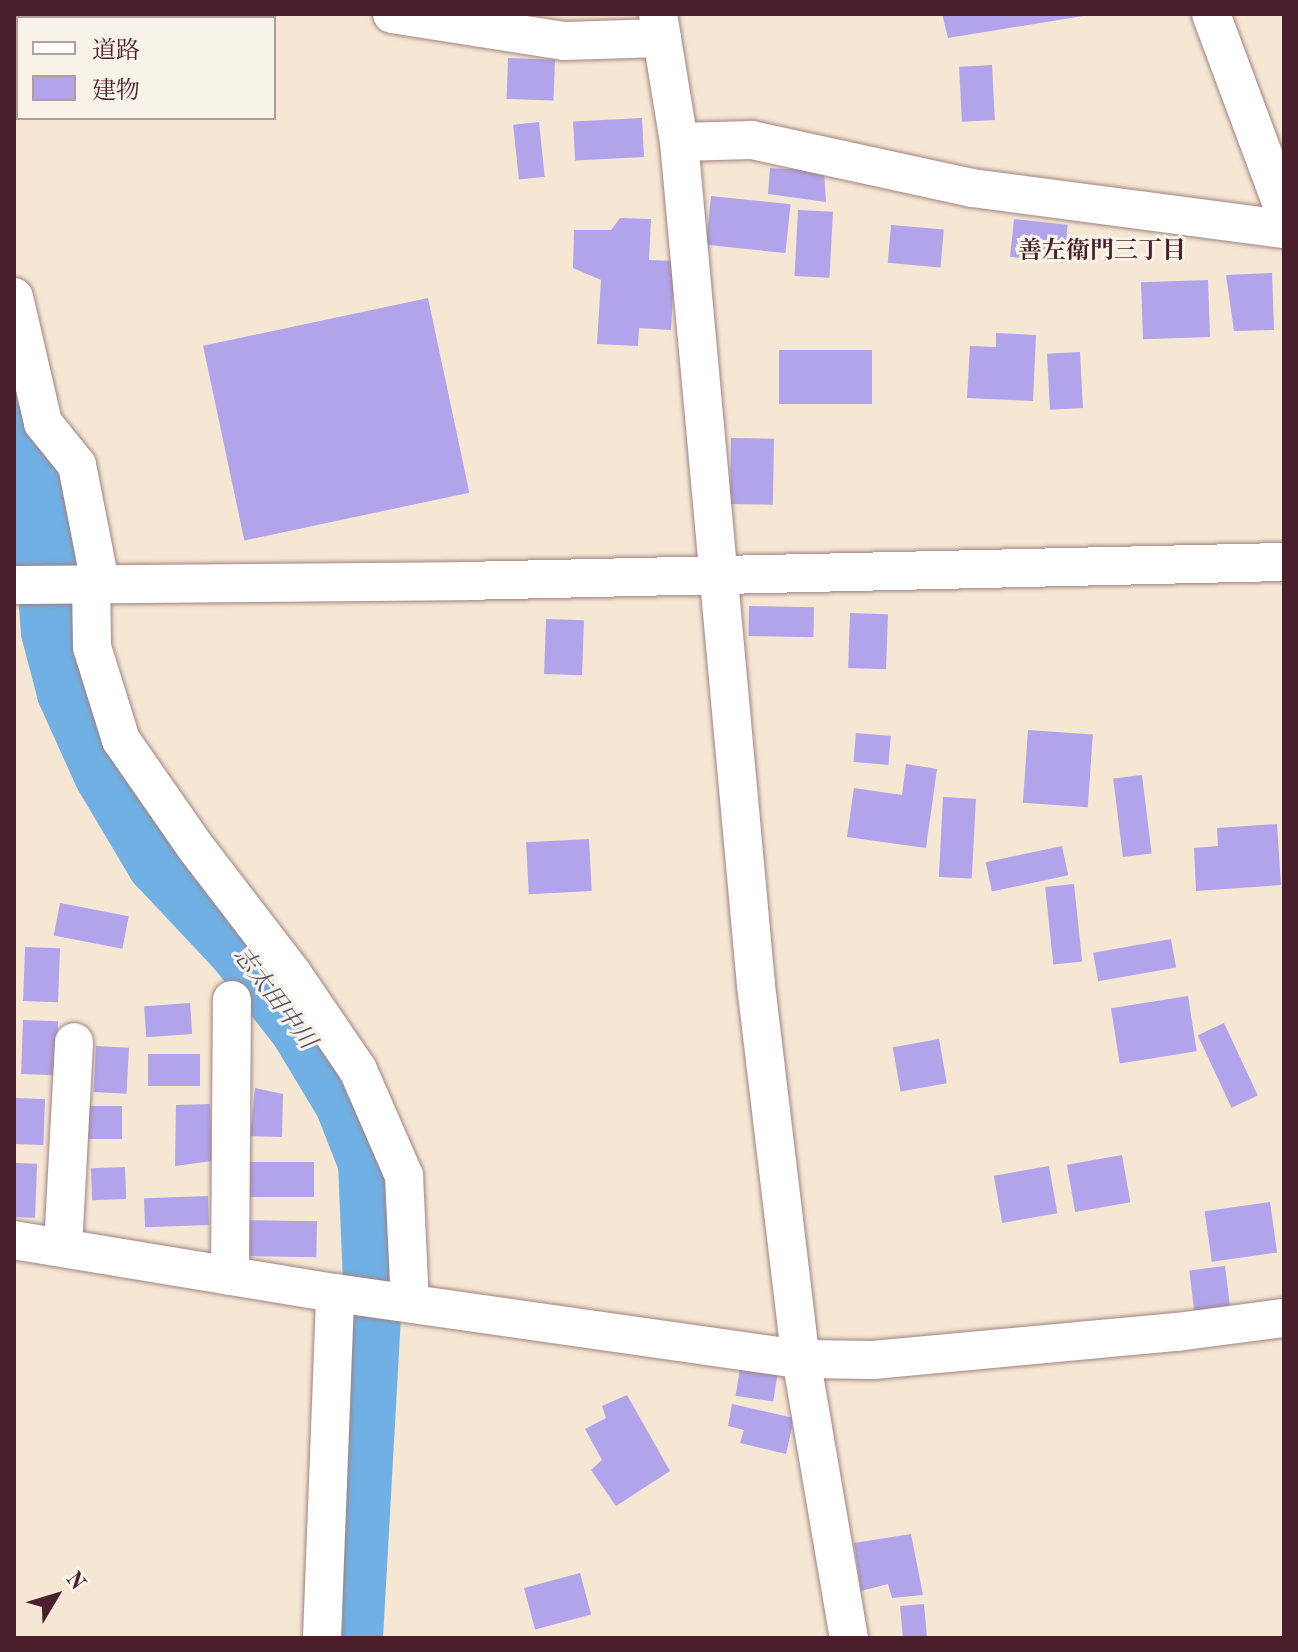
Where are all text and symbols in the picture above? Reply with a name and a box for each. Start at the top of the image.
legend [16,16,276,120]
text: 道路 [92,40,140,64]
text: 建物 [92,80,140,104]
district label: 善左衛門三丁目 [1018,239,1186,267]
water label: 志太田中川 [225,942,321,1056]
north arrow [16,1556,96,1636]
text: N [61,1568,89,1595]

